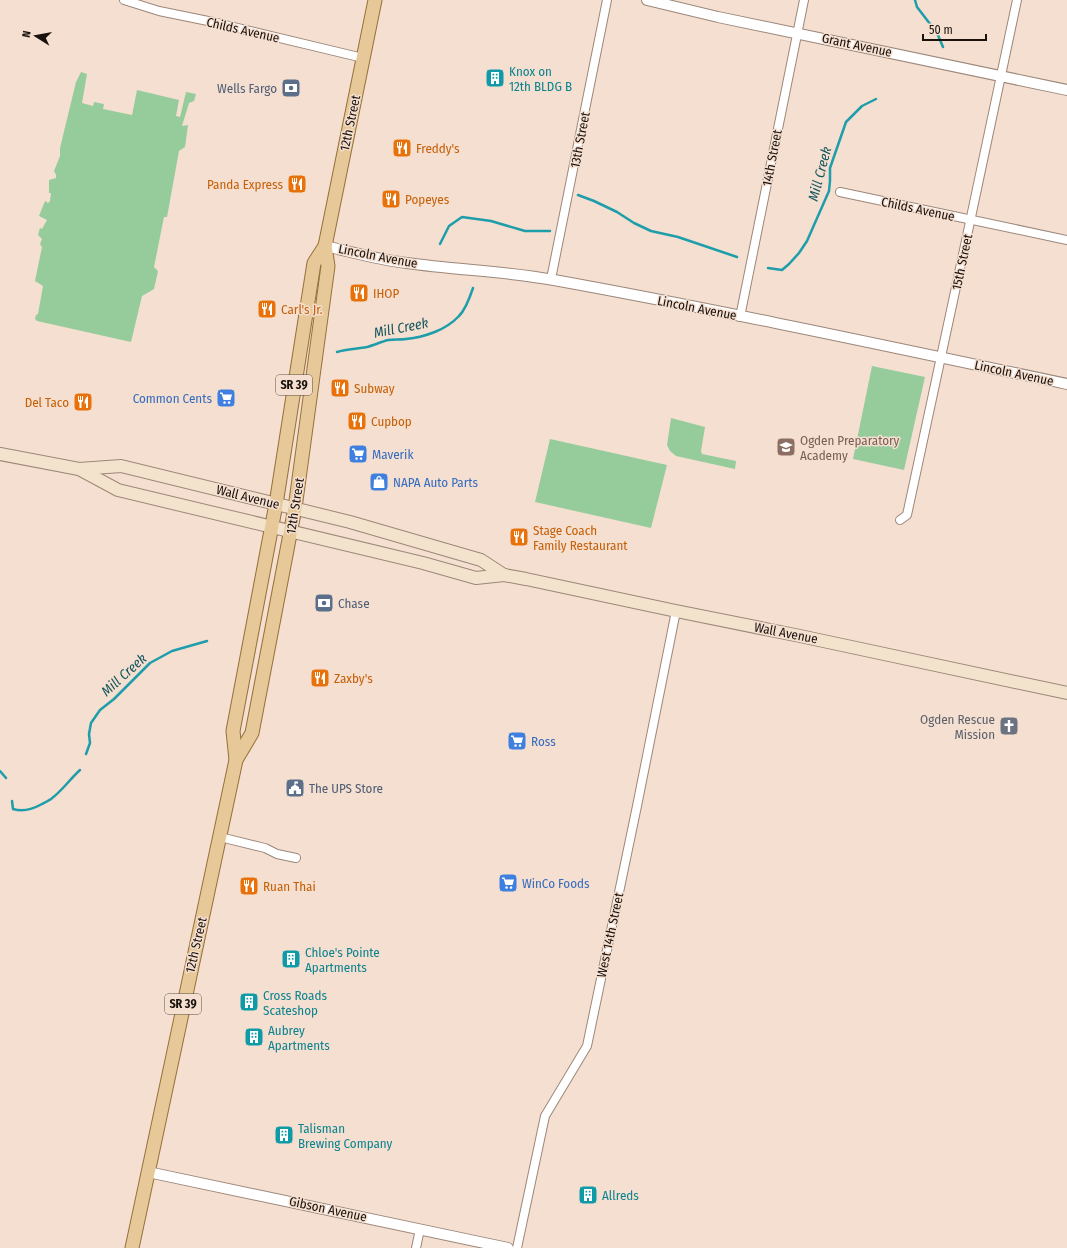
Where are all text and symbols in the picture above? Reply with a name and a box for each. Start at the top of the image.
street label: Childs Avenue [205,14,281,46]
north arrow [16,16,56,56]
scale bar [923,16,986,42]
text: 50 m [929,23,953,37]
text: N [20,30,34,39]
street label: Grant Avenue [821,30,893,60]
place label: Knox on 12th BLDG B [509,64,572,94]
building icon: Knox on 12th BLDG B [484,67,506,89]
bank icon: Wells Fargo [280,77,302,99]
place label: Wells Fargo [217,81,277,96]
street label: 12th Street [337,93,363,152]
street label: 13th Street [567,110,593,169]
street label: 14th Street [759,128,785,188]
restaurant icon: Freddy's [391,137,413,159]
place label: Freddy's [416,141,460,156]
water label: Mill Creek [805,145,835,203]
restaurant icon: Panda Express [286,173,308,195]
place label: Panda Express [207,177,283,192]
restaurant icon: Popeyes [380,188,402,210]
place label: Popeyes [405,192,450,207]
street label: Childs Avenue [880,194,956,224]
street label: 15th Street [949,232,975,291]
street label: Lincoln Avenue [337,241,419,271]
restaurant icon: IHOP [348,282,370,304]
place label: IHOP [373,286,399,301]
street label: Lincoln Avenue [656,293,738,323]
restaurant icon: Carl's Jr. [256,298,278,320]
place label: Carl's Jr. [281,302,323,317]
water label: Mill Creek [372,314,430,342]
street label: Lincoln Avenue [973,357,1055,389]
road number: SR 39 [276,375,312,395]
restaurant icon: Subway [329,377,351,399]
place label: Subway [354,381,395,396]
supermarket icon: Common Cents [215,387,237,409]
restaurant icon: Del Taco [72,391,94,413]
place label: Common Cents [133,391,212,406]
place label: Del Taco [25,395,69,410]
restaurant icon: Cupbop [346,410,368,432]
place label: Cupbop [371,414,412,429]
place label: Ogden Preparatory Academy [800,433,900,463]
school or university icon: Ogden Preparatory Academy [775,436,797,458]
supermarket icon: Maverik [347,443,369,465]
place label: Maverik [372,447,414,462]
shop icon: NAPA Auto Parts [368,471,390,493]
place label: NAPA Auto Parts [393,475,479,490]
street label: 12th Street [283,476,307,535]
street label: Wall Avenue [215,482,281,512]
place label: Stage Coach Family Restaurant [533,523,628,553]
restaurant icon: Stage Coach Family Restaurant [508,526,530,548]
bank icon: Chase [313,592,335,614]
place label: Chase [338,596,370,611]
street label: Wall Avenue [753,619,819,647]
water label: Mill Creek [98,650,150,700]
restaurant icon: Zaxby's [309,667,331,689]
place label: Zaxby's [334,671,373,686]
place label: Ogden Rescue Mission [920,712,995,742]
church icon: Ogden Rescue Mission [998,715,1020,737]
supermarket icon: Ross [506,730,528,752]
place label: Ross [531,734,556,749]
public building icon: The UPS Store [284,777,306,799]
place label: The UPS Store [309,781,383,796]
supermarket icon: WinCo Foods [497,872,519,894]
restaurant icon: Ruan Thai [238,875,260,897]
place label: WinCo Foods [522,876,590,891]
place label: Ruan Thai [263,879,316,894]
street label: West 14th Street [594,890,626,979]
street label: 12th Street [182,915,210,974]
place label: Chloe's Pointe Apartments [305,945,380,975]
building icon: Chloe's Pointe Apartments [280,948,302,970]
place label: Cross Roads Scateshop [263,988,327,1018]
building icon: Cross Roads Scateshop [238,991,260,1013]
road number: SR 39 [165,994,201,1014]
place label: Aubrey Apartments [268,1023,330,1053]
building icon: Aubrey Apartments [243,1026,265,1048]
place label: Talisman Brewing Company [298,1121,393,1151]
building icon: Talisman Brewing Company [273,1124,295,1146]
building icon: Allreds [577,1184,599,1206]
place label: Allreds [602,1188,639,1203]
street label: Gibson Avenue [288,1193,368,1225]

